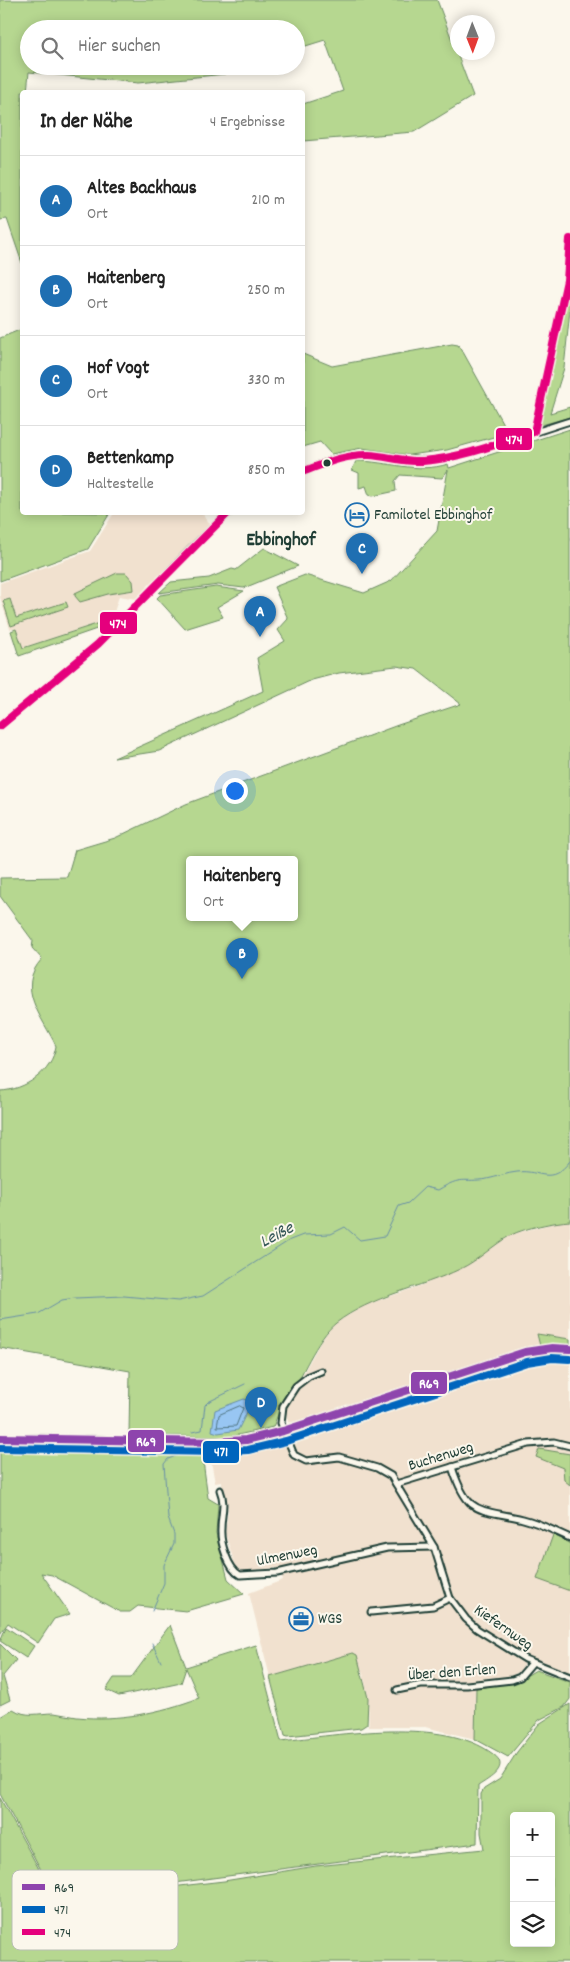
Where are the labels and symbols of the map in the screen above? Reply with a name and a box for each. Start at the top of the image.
north arrow [450,15,495,60]
line badge: 474 [495,427,533,451]
text: 474 [506,431,523,451]
unlabelled marker [322,458,332,468]
hotel icon: Familotel Ebbinghof [344,502,370,528]
place label: Familotel Ebbinghof [374,504,493,527]
district label: Ebbinghof [246,528,317,555]
pin: C [346,533,378,574]
pin: A [244,596,276,637]
line badge: 474 [99,611,138,635]
text: 474 [110,615,127,635]
your location [222,778,248,804]
pin: B [226,938,258,979]
water label: Leiße [256,1216,299,1255]
line badge: R69 [410,1371,448,1395]
text: R69 [419,1375,439,1395]
pin: D [245,1387,277,1428]
line badge: R69 [127,1429,165,1453]
text: R69 [136,1433,156,1453]
street label: Buchenweg [406,1436,476,1478]
line badge: 471 [202,1440,240,1464]
text: 471 [214,1443,228,1463]
street label: Ulmenweg [255,1539,319,1573]
street label: Kiefernweg [469,1599,537,1657]
office icon: WGS [288,1606,314,1632]
place label: WGS [318,1608,342,1631]
street label: Über den Erlen [407,1658,497,1688]
legend [12,1870,178,1950]
text: R69 [54,1879,74,1899]
text: 471 [54,1901,68,1921]
text: 474 [54,1924,71,1944]

